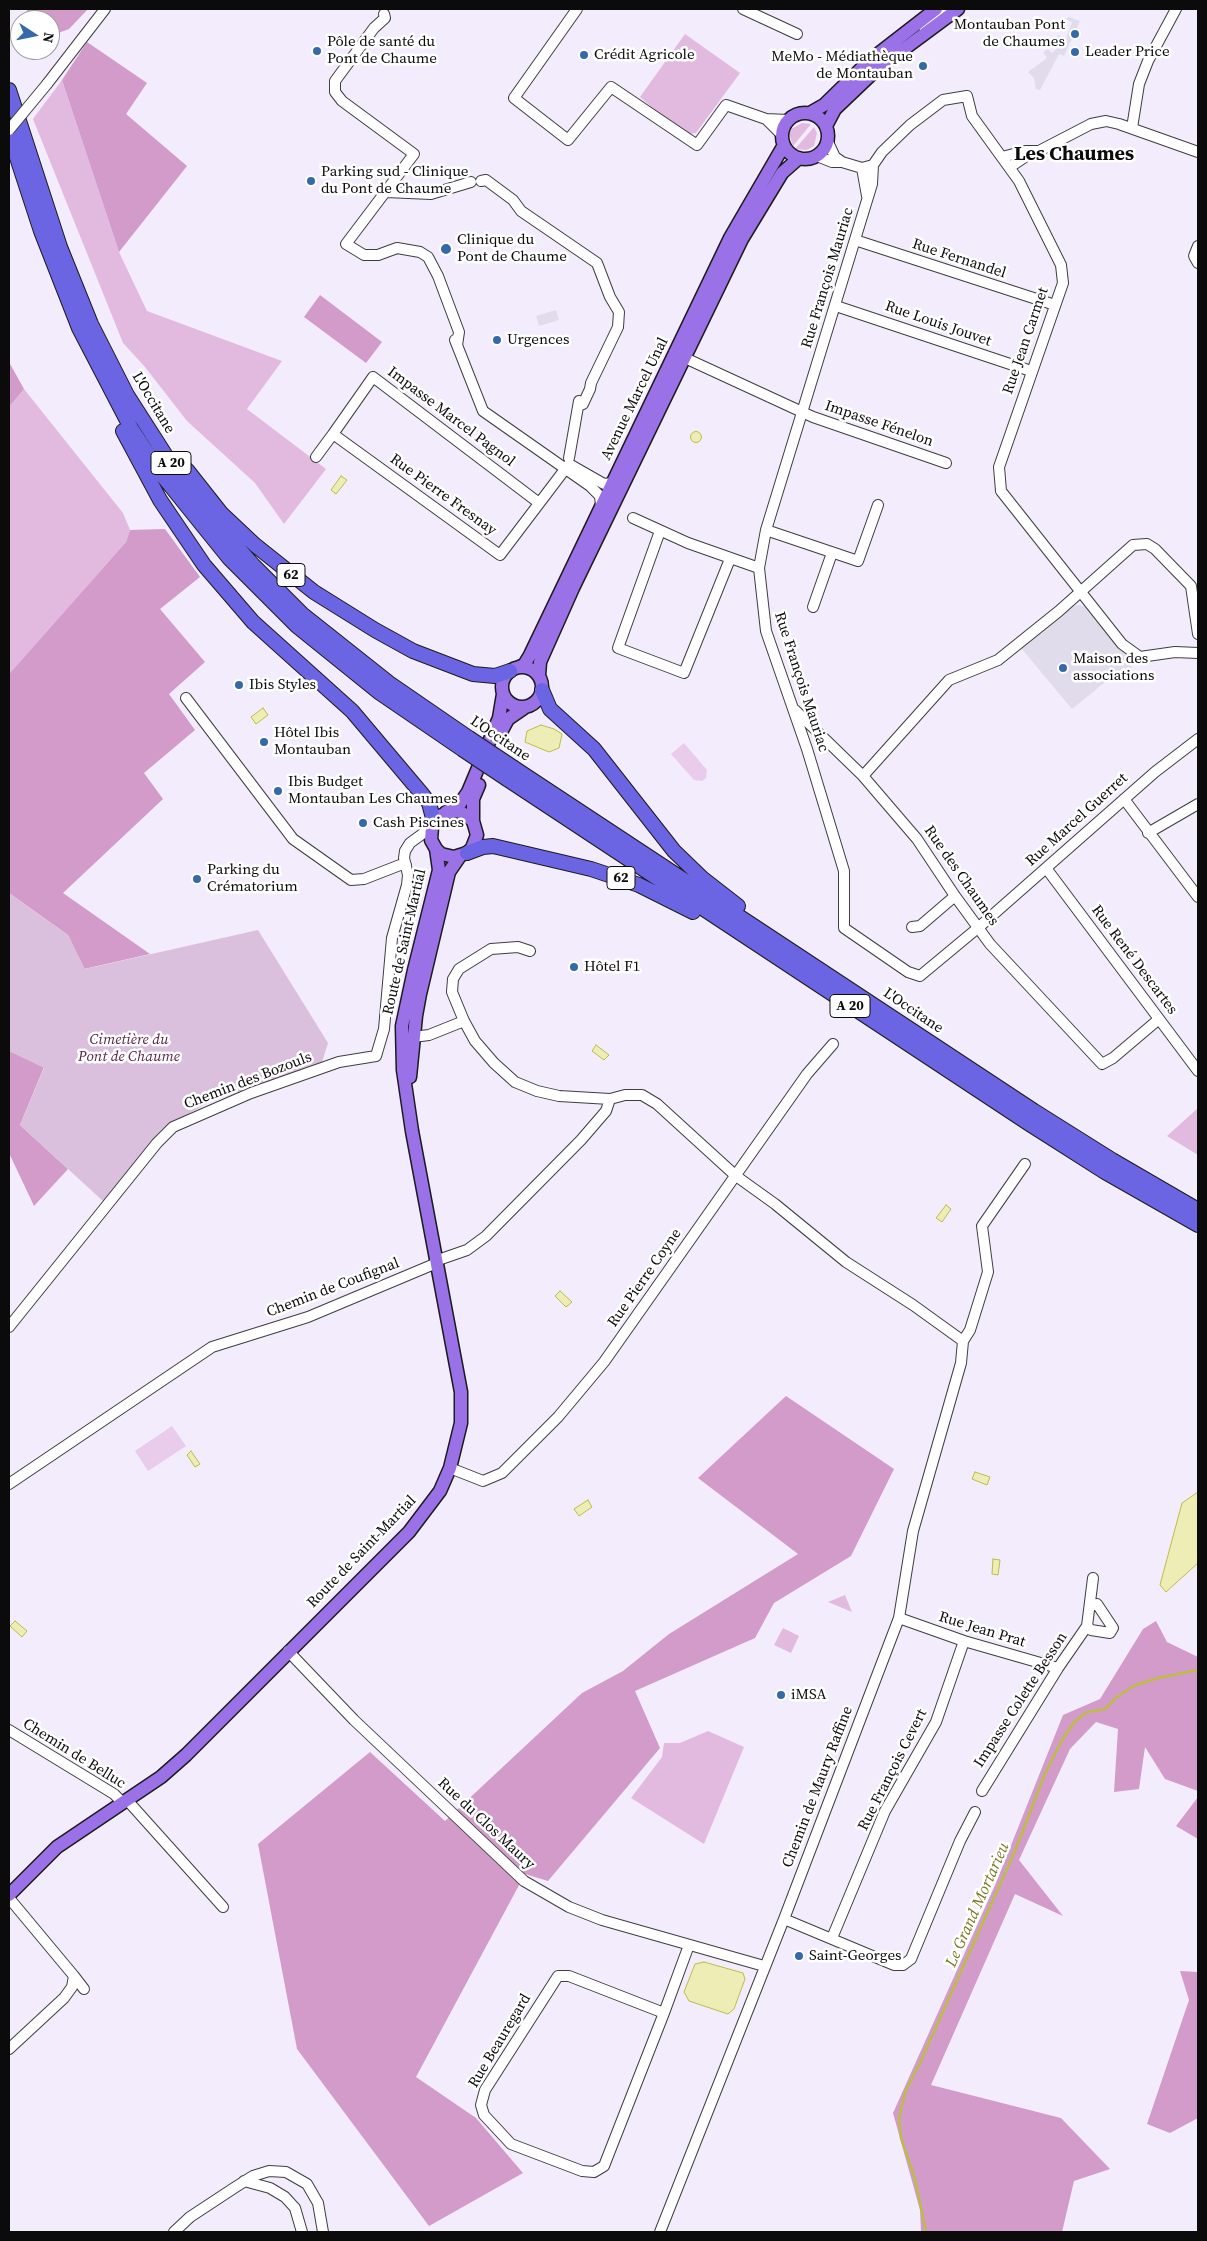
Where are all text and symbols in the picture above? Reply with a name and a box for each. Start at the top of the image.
north arrow [10,10,60,60]
place label: Montauban Pont de Chaumes [954,16,1065,51]
marker: Montauban Pont de Chaumes [1069,28,1081,40]
text: N [38,31,60,45]
place label: Pôle de santé du Pont de Chaume [327,33,437,68]
place label: Leader Price [1085,43,1170,61]
marker: Pôle de santé du Pont de Chaume [311,45,323,57]
place label: Crédit Agricole [594,46,695,64]
marker: Leader Price [1069,46,1081,58]
place label: MeMo - Médiathèque de Montauban [771,48,913,83]
marker: Crédit Agricole [578,49,590,61]
marker: MeMo - Médiathèque de Montauban [917,60,929,72]
district label: Les Chaumes [1014,143,1134,167]
place label: Parking sud - Clinique du Pont de Chaume [321,163,468,198]
marker: Parking sud - Clinique du Pont de Chaume [305,175,317,187]
street label: Rue François Mauriac [798,206,858,350]
place label: Clinique du Pont de Chaume [457,231,567,266]
street label: Rue Fernandel [910,235,1008,283]
marker: Clinique du Pont de Chaume [439,242,453,256]
street label: Rue Jean Carmet [999,285,1053,397]
street label: Rue Louis Jouvet [882,297,994,351]
place label: Urgences [507,331,569,349]
marker: Urgences [491,334,503,346]
street label: Avenue Marcel Unal [598,335,672,463]
street label: Impasse Marcel Pagnol [384,363,518,471]
street label: L'Occitane [128,369,178,437]
street label: Impasse Fénelon [822,397,936,451]
street label: Rue Pierre Fresnay [386,450,500,540]
road number: A 20 [151,452,191,474]
road number: 62 [277,564,305,586]
street label: Rue François Mauriac [770,610,832,754]
place label: Maison des associations [1073,650,1154,685]
marker: Maison des associations [1057,662,1069,674]
place label: Ibis Styles [249,676,316,694]
marker: Ibis Styles [233,679,245,691]
street label: L'Occitane [467,712,533,766]
place label: Hôtel Ibis Montauban [274,724,351,759]
marker: Hôtel Ibis Montauban [258,736,270,748]
street label: Rue Marcel Guerret [1022,770,1132,870]
place label: Ibis Budget Montauban Les Chaumes [288,773,458,808]
marker: Ibis Budget Montauban Les Chaumes [272,785,284,797]
place label: Cash Piscines [373,814,464,832]
marker: Cash Piscines [357,817,369,829]
street label: Rue des Chaumes [920,822,1002,930]
place label: Parking du Crématorium [207,861,298,896]
road number: 62 [607,866,635,890]
street label: Route de Saint-Martial [379,867,431,1017]
marker: Parking du Crématorium [191,873,203,885]
street label: Rue René Descartes [1087,902,1181,1018]
place label: Hôtel F1 [584,958,640,976]
marker: Hôtel F1 [568,961,580,973]
street label: L'Occitane [880,984,946,1038]
road number: A 20 [830,994,870,1018]
park label: Cimetière du Pont de Chaume [78,1031,180,1066]
street label: Chemin des Bozouls [182,1048,314,1114]
street label: Rue Pierre Coyne [604,1225,686,1331]
street label: Chemin de Coufignal [264,1254,402,1322]
street label: Route de Saint-Martial [304,1492,420,1612]
street label: Rue Jean Prat [936,1608,1028,1652]
street label: Impasse Colette Besson [971,1629,1071,1771]
place label: iMSA [791,1686,826,1704]
marker: iMSA [775,1689,787,1701]
street label: Chemin de Maury Raffine [779,1704,857,1870]
street label: Rue François Cevert [855,1706,931,1834]
street label: Chemin de Belluc [19,1715,129,1793]
street label: Rue du Clos Maury [434,1774,538,1874]
water label: Le Grand Mortarieu [942,1840,1014,1970]
place label: Saint-Georges [809,1947,902,1965]
marker: Saint-Georges [793,1950,805,1962]
street label: Rue Beauregard [465,1991,535,2091]

